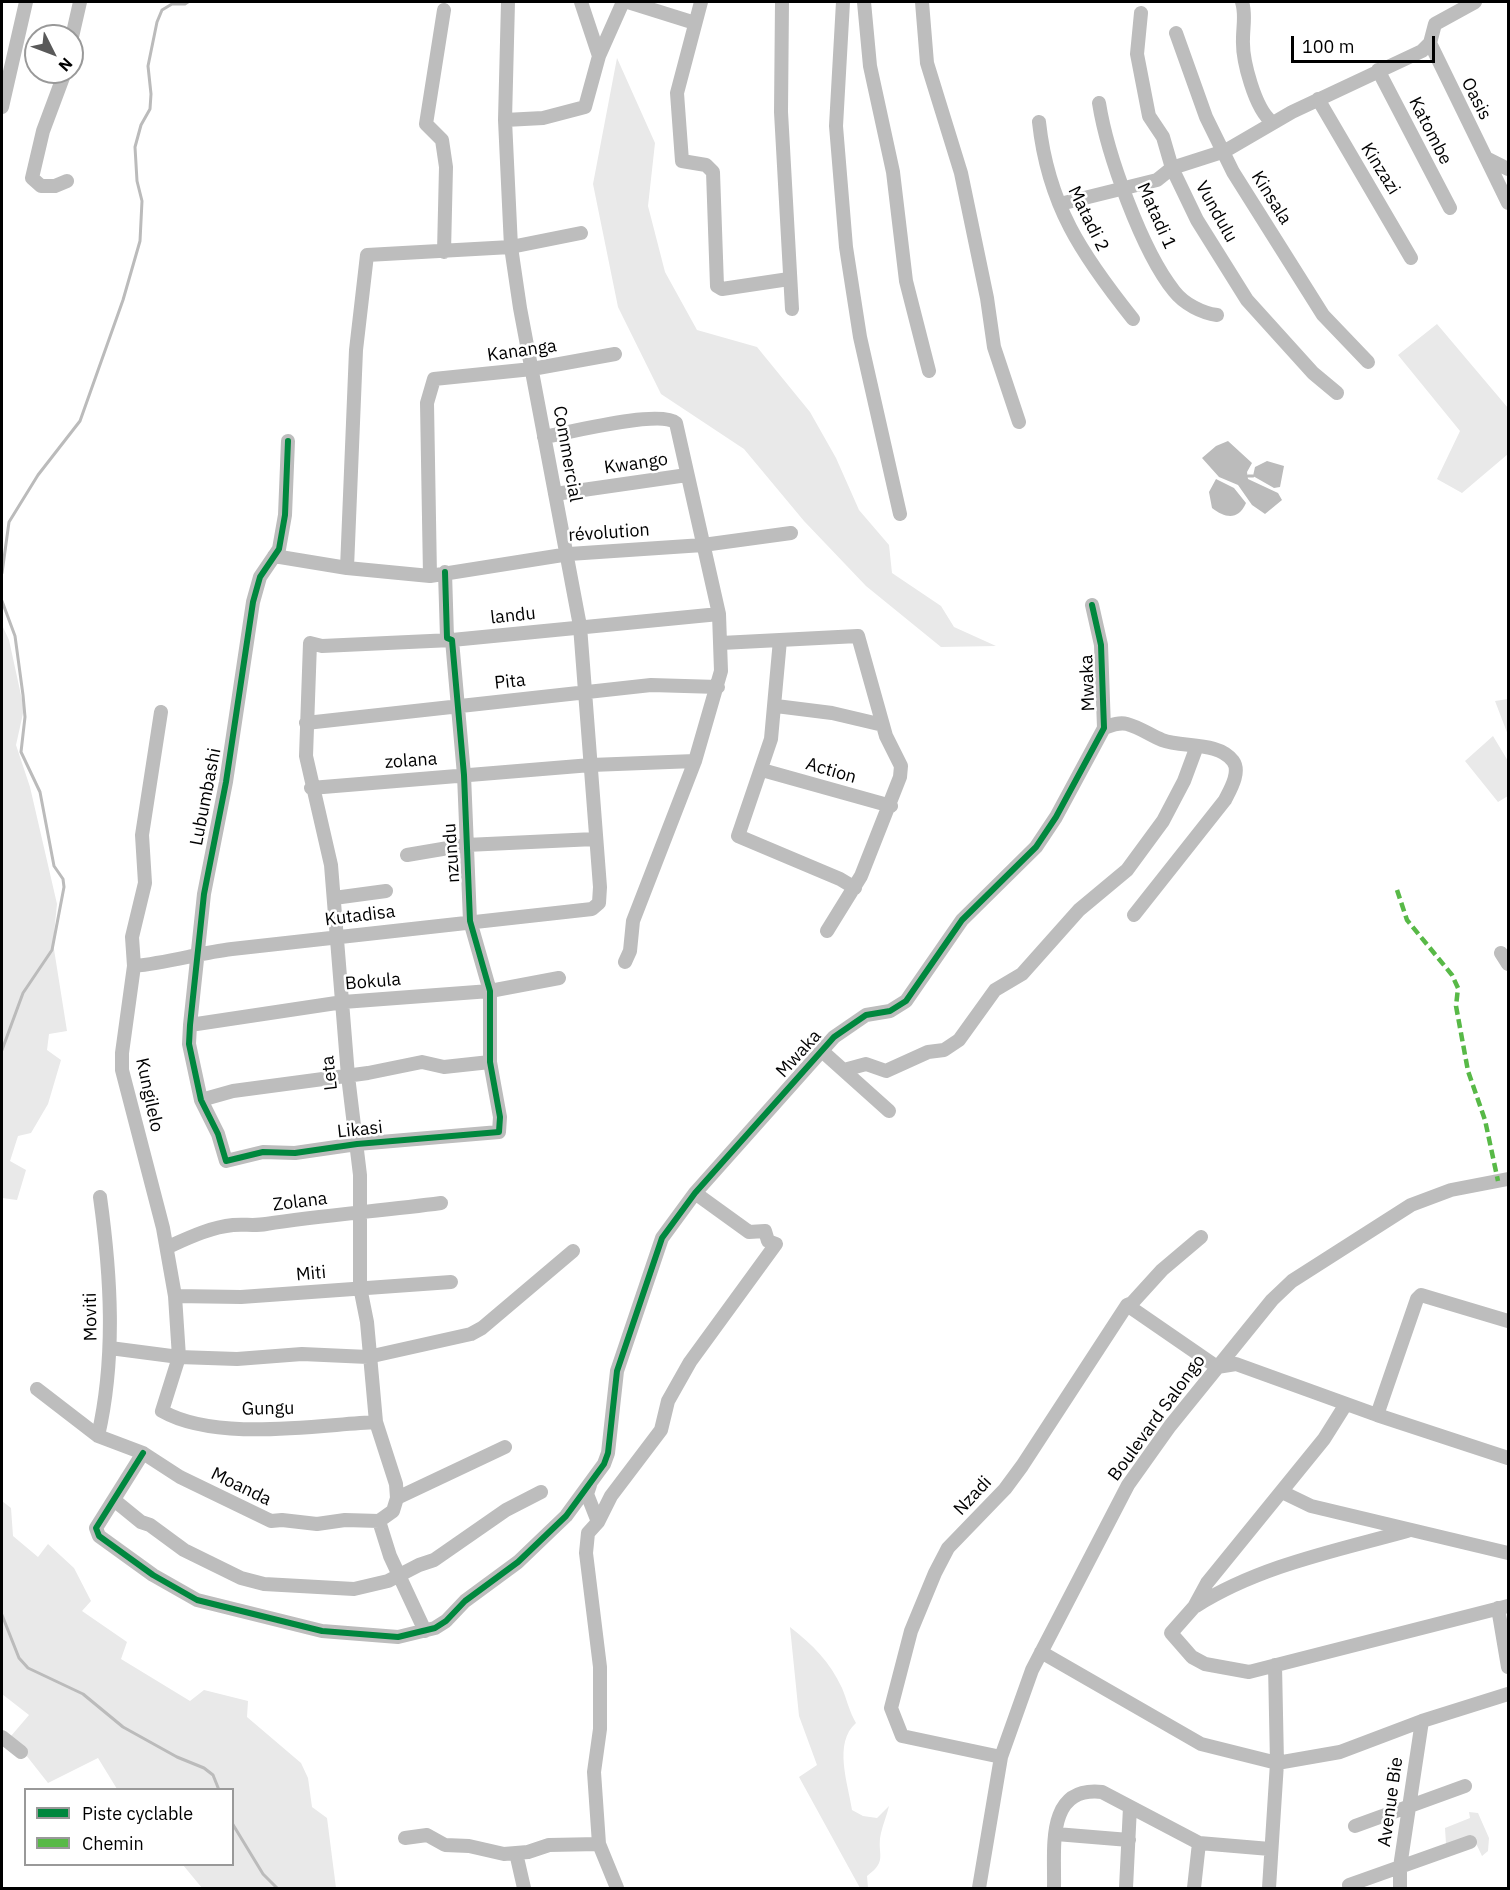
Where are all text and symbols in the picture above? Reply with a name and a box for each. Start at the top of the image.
north arrow [24,24,84,84]
scale bar [1294,24,1438,62]
text: 100 m [1302,35,1354,58]
text: N [55,54,77,76]
street label: Oasis [1456,74,1496,124]
street label: Katombe [1404,94,1456,168]
street label: Kinzazi [1356,139,1404,199]
street label: Kinsala [1246,167,1296,229]
street label: Vundulu [1190,178,1242,246]
street label: Matadi 1 [1132,180,1180,252]
street label: Matadi 2 [1063,183,1113,255]
street label: Kananga [486,335,558,367]
street label: Commercial [548,404,586,504]
street label: Kwango [603,449,669,479]
street label: révolution [568,519,650,547]
street label: landu [489,603,537,629]
street label: Mwaka [1076,654,1100,712]
street label: Pita [493,670,527,694]
street label: Lubumbashi [186,746,226,848]
street label: zolana [384,748,438,774]
street label: Action [803,753,859,789]
street label: nzundu [439,822,465,884]
street label: Kutadisa [324,901,396,931]
street label: Bokula [344,969,402,995]
street label: Mwaka [772,1026,826,1082]
street label: Leta [317,1055,343,1091]
street label: Kungilelo [131,1056,167,1134]
street label: Likasi [336,1117,384,1143]
street label: Zolana [272,1188,328,1216]
street label: Miti [295,1262,327,1286]
street label: Moviti [80,1292,102,1342]
street label: Boulevard Salongo [1104,1351,1210,1485]
street label: Gungu [242,1398,294,1420]
street label: Moanda [207,1463,275,1511]
street label: Nzadi [950,1472,996,1520]
street label: Avenue Bie [1374,1756,1408,1848]
legend [24,1788,234,1866]
text: Piste cyclable [82,1802,193,1825]
text: Chemin [82,1832,144,1855]

